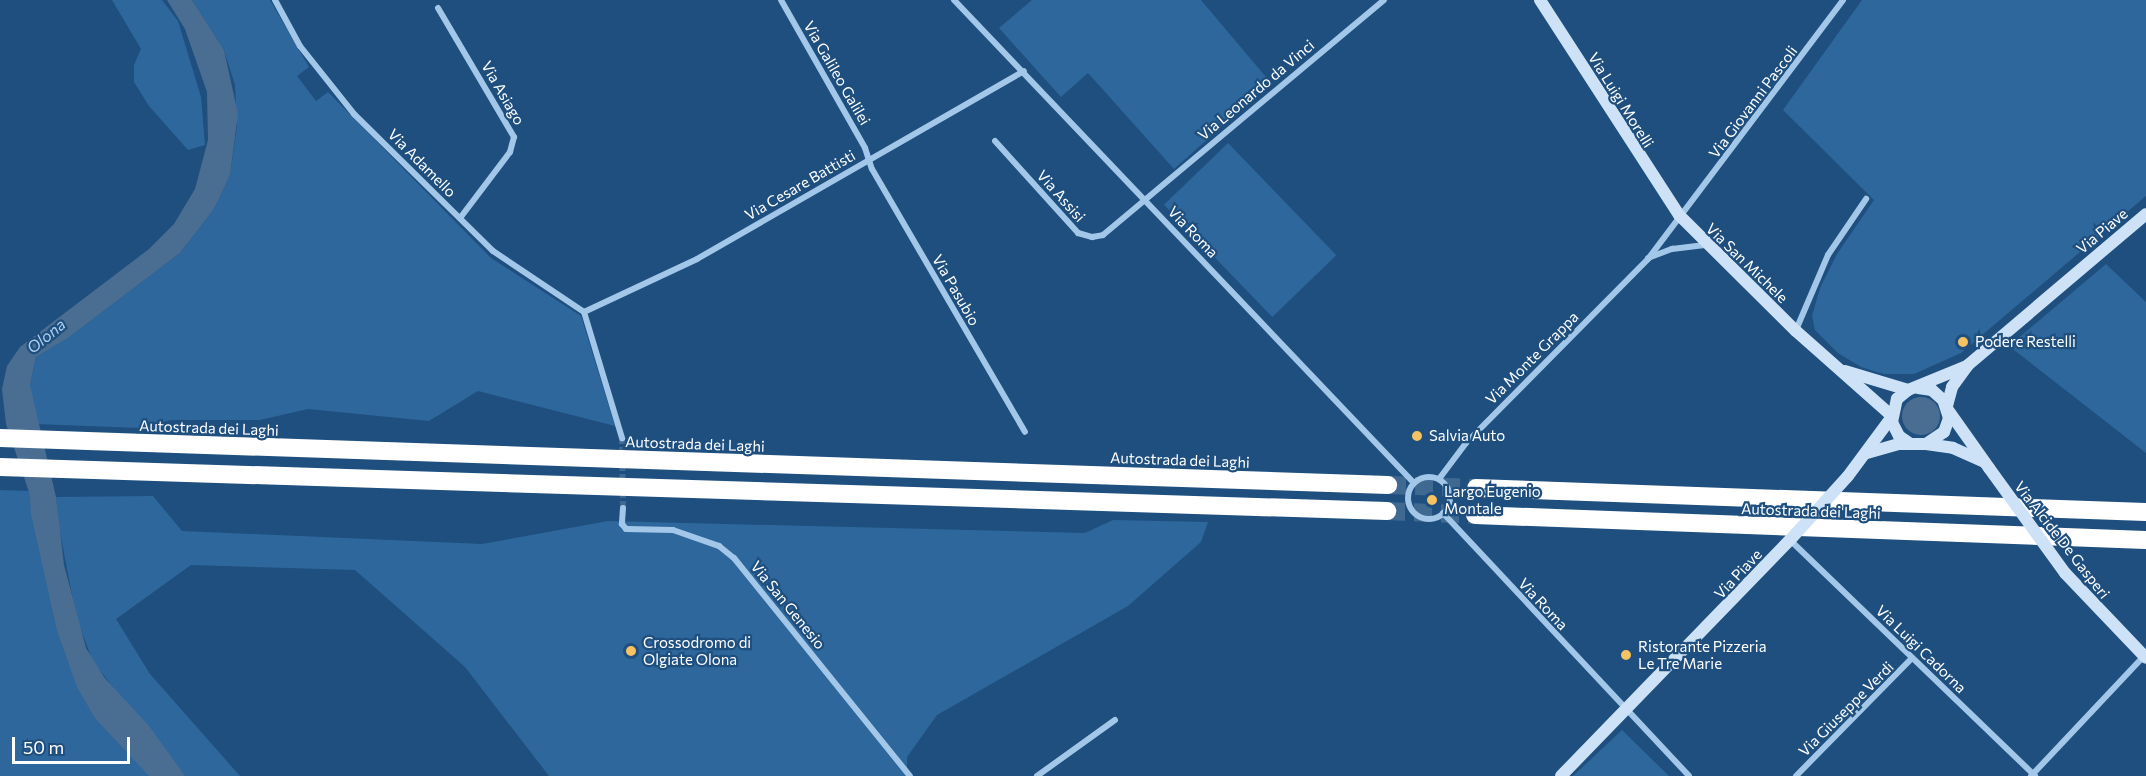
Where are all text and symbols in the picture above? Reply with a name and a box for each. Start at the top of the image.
street label: Via Galileo Galilei [800,18,874,128]
street label: Via Leonardo da Vinci [1194,36,1318,144]
street label: Via Giovanni Pascoli [1705,42,1801,162]
street label: Via Luigi Morelli [1584,49,1658,151]
street label: Via Asiago [478,58,528,128]
street label: Via Adamello [384,125,460,201]
street label: Via Cesare Battisti [741,146,859,224]
street label: Via Assisi [1033,166,1089,226]
street label: Via Roma [1164,203,1222,261]
street label: Via Piave [2073,204,2131,258]
street label: Via San Michele [1702,219,1792,307]
street label: Via Pasubio [928,251,984,329]
street label: Via Monte Grappa [1482,308,1582,408]
water label: Olona [23,315,69,357]
place label: Podere Restelli [1975,333,2076,351]
marker: Podere Restelli [1956,335,1970,349]
street label: Autostrada dei Laghi [139,417,279,439]
place label: Salvia Auto [1429,427,1505,445]
marker: Salvia Auto [1410,429,1424,443]
street label: Autostrada dei Laghi [625,433,765,455]
street label: Autostrada dei Laghi [1110,449,1250,471]
street label: Via Alcide De Gasperi [2011,478,2113,602]
place label: Largo Eugenio Montale [1444,482,1541,517]
marker: Largo Eugenio Montale [1425,493,1439,507]
street label: Autostrada dei Laghi [1741,500,1881,522]
street label: Via Piave [1711,545,1765,603]
street label: Via San Genesio [747,557,829,653]
street label: Via Roma [1514,574,1572,634]
street label: Via Luigi Cadorna [1872,601,1970,697]
place label: Crossodromo di Olgiate Olona [643,633,751,668]
place label: Ristorante Pizzeria Le Tre Marie [1638,637,1767,672]
marker: Crossodromo di Olgiate Olona [624,644,638,658]
marker: Ristorante Pizzeria Le Tre Marie [1619,648,1633,662]
street label: Via Giuseppe Verdi [1795,658,1897,760]
scale bar [15,725,134,763]
text: 50 m [23,736,64,758]

